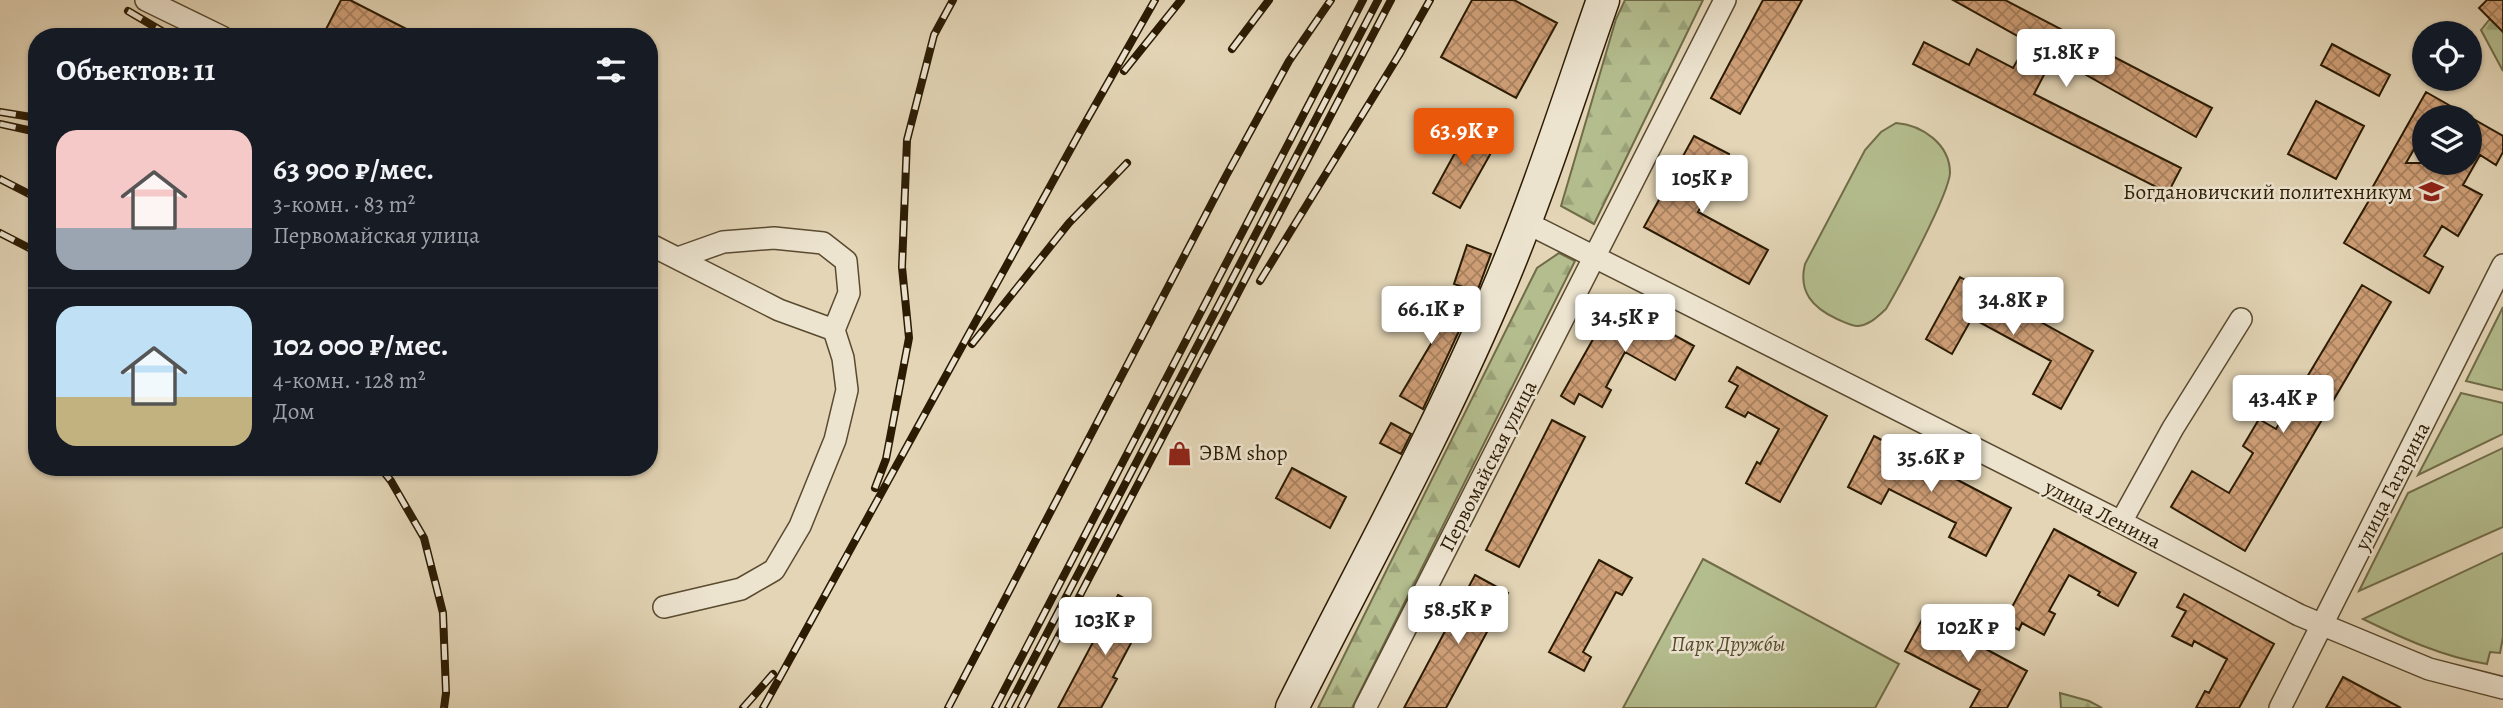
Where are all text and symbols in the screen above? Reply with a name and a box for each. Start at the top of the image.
map controls [2412,21,2482,175]
button: locate [2412,21,2482,91]
pin: 51.8K ₽ [2001,29,2131,89]
text: 51.8K ₽ [2033,36,2099,67]
text: Объектов: 11 [56,50,215,90]
icon: filters [592,51,630,89]
button: layers [2412,105,2482,175]
pin: 63.9K ₽ [1399,108,1529,168]
text: 63.9K ₽ [1430,115,1498,146]
text: 63 900 ₽/мес. [273,149,434,189]
pin: 105K ₽ [1645,156,1759,215]
icon: home [112,158,196,242]
text: 105K ₽ [1672,162,1732,193]
place label: Богдановичский политехникум [2123,178,2412,206]
school or university icon: Богдановичский политехникум [2418,178,2446,206]
text: 3-комн. · 83 m² [273,189,415,220]
text: Первомайская улица [273,220,480,251]
pin: 34.8K ₽ [1948,278,2078,337]
text: 34.8K ₽ [1979,284,2047,315]
pin: 66.1K ₽ [1366,286,1496,346]
text: 66.1K ₽ [1398,293,1464,324]
pin: 34.5K ₽ [1560,294,1690,354]
text: 34.5K ₽ [1591,301,1659,332]
text: 102 000 ₽/мес. [273,325,449,365]
icon: home [112,334,196,418]
text: 4-комн. · 128 m² [273,365,426,396]
street label: Первомайская улица [1433,375,1544,557]
pin: 43.4K ₽ [2218,376,2348,435]
text: 43.4K ₽ [2249,382,2317,413]
text: Дом [273,396,315,427]
street label: улица Гагарина [2347,417,2436,556]
pin: 35.6K ₽ [1866,434,1996,494]
shop icon: ЭВМ shop [1165,439,1193,467]
place label: ЭВМ shop [1199,439,1288,467]
text: 35.6K ₽ [1897,441,1965,472]
street label: улица Ленина [2039,472,2166,555]
pin: 58.5K ₽ [1393,586,1523,646]
text: 58.5K ₽ [1424,593,1492,624]
pin: 103K ₽ [1048,598,1162,657]
text: 103K ₽ [1075,604,1135,635]
pin: 102K ₽ [1911,604,2025,664]
text: 102K ₽ [1937,611,1999,642]
park label: Парк Дружбы [1671,630,1785,658]

